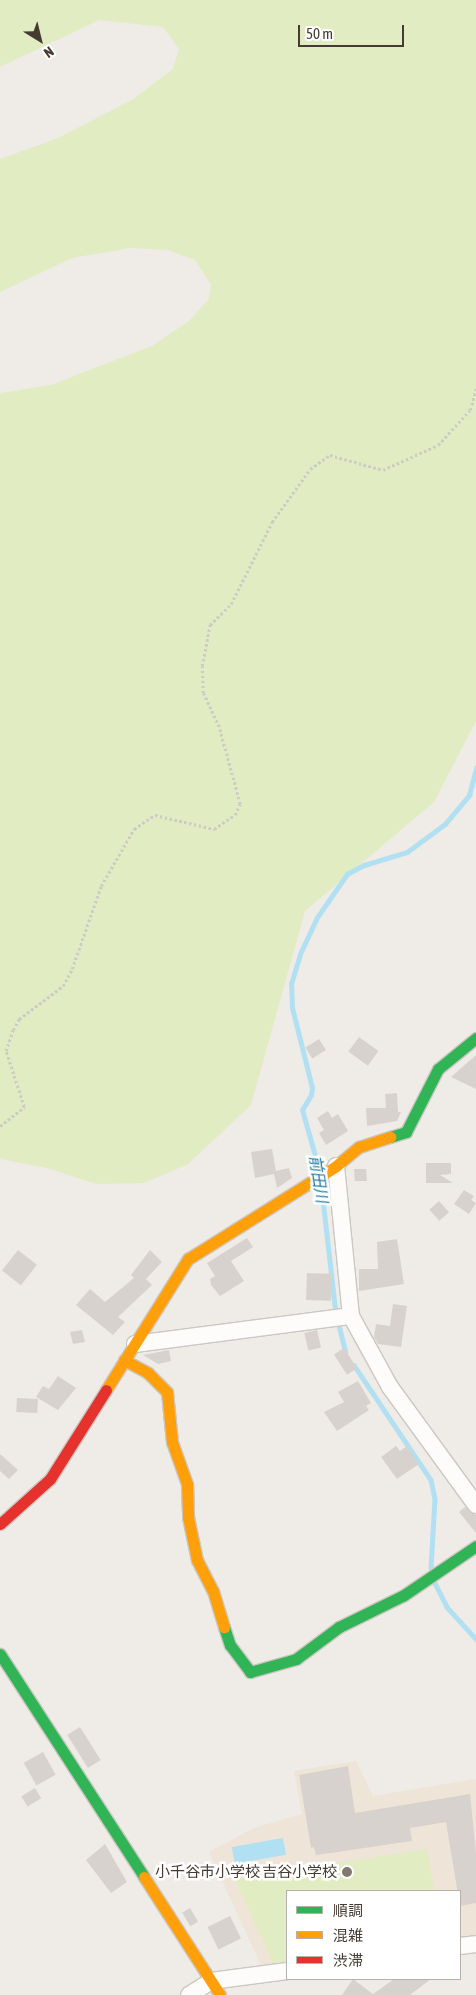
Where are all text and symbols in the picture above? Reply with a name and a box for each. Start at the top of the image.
north arrow [15,15,65,65]
scale bar [301,15,407,47]
text: 50 m [306,25,333,42]
text: N [41,43,57,61]
water label: 前田川 [306,1154,332,1204]
place label: 小千谷市小学校 吉谷小学校 [155,1863,337,1881]
marker: 小千谷市小学校 吉谷小学校 [341,1866,353,1878]
legend [286,1890,461,1980]
text: 順調 [333,1902,363,1919]
text: 混雑 [333,1927,363,1944]
text: 渋滞 [333,1952,363,1969]

